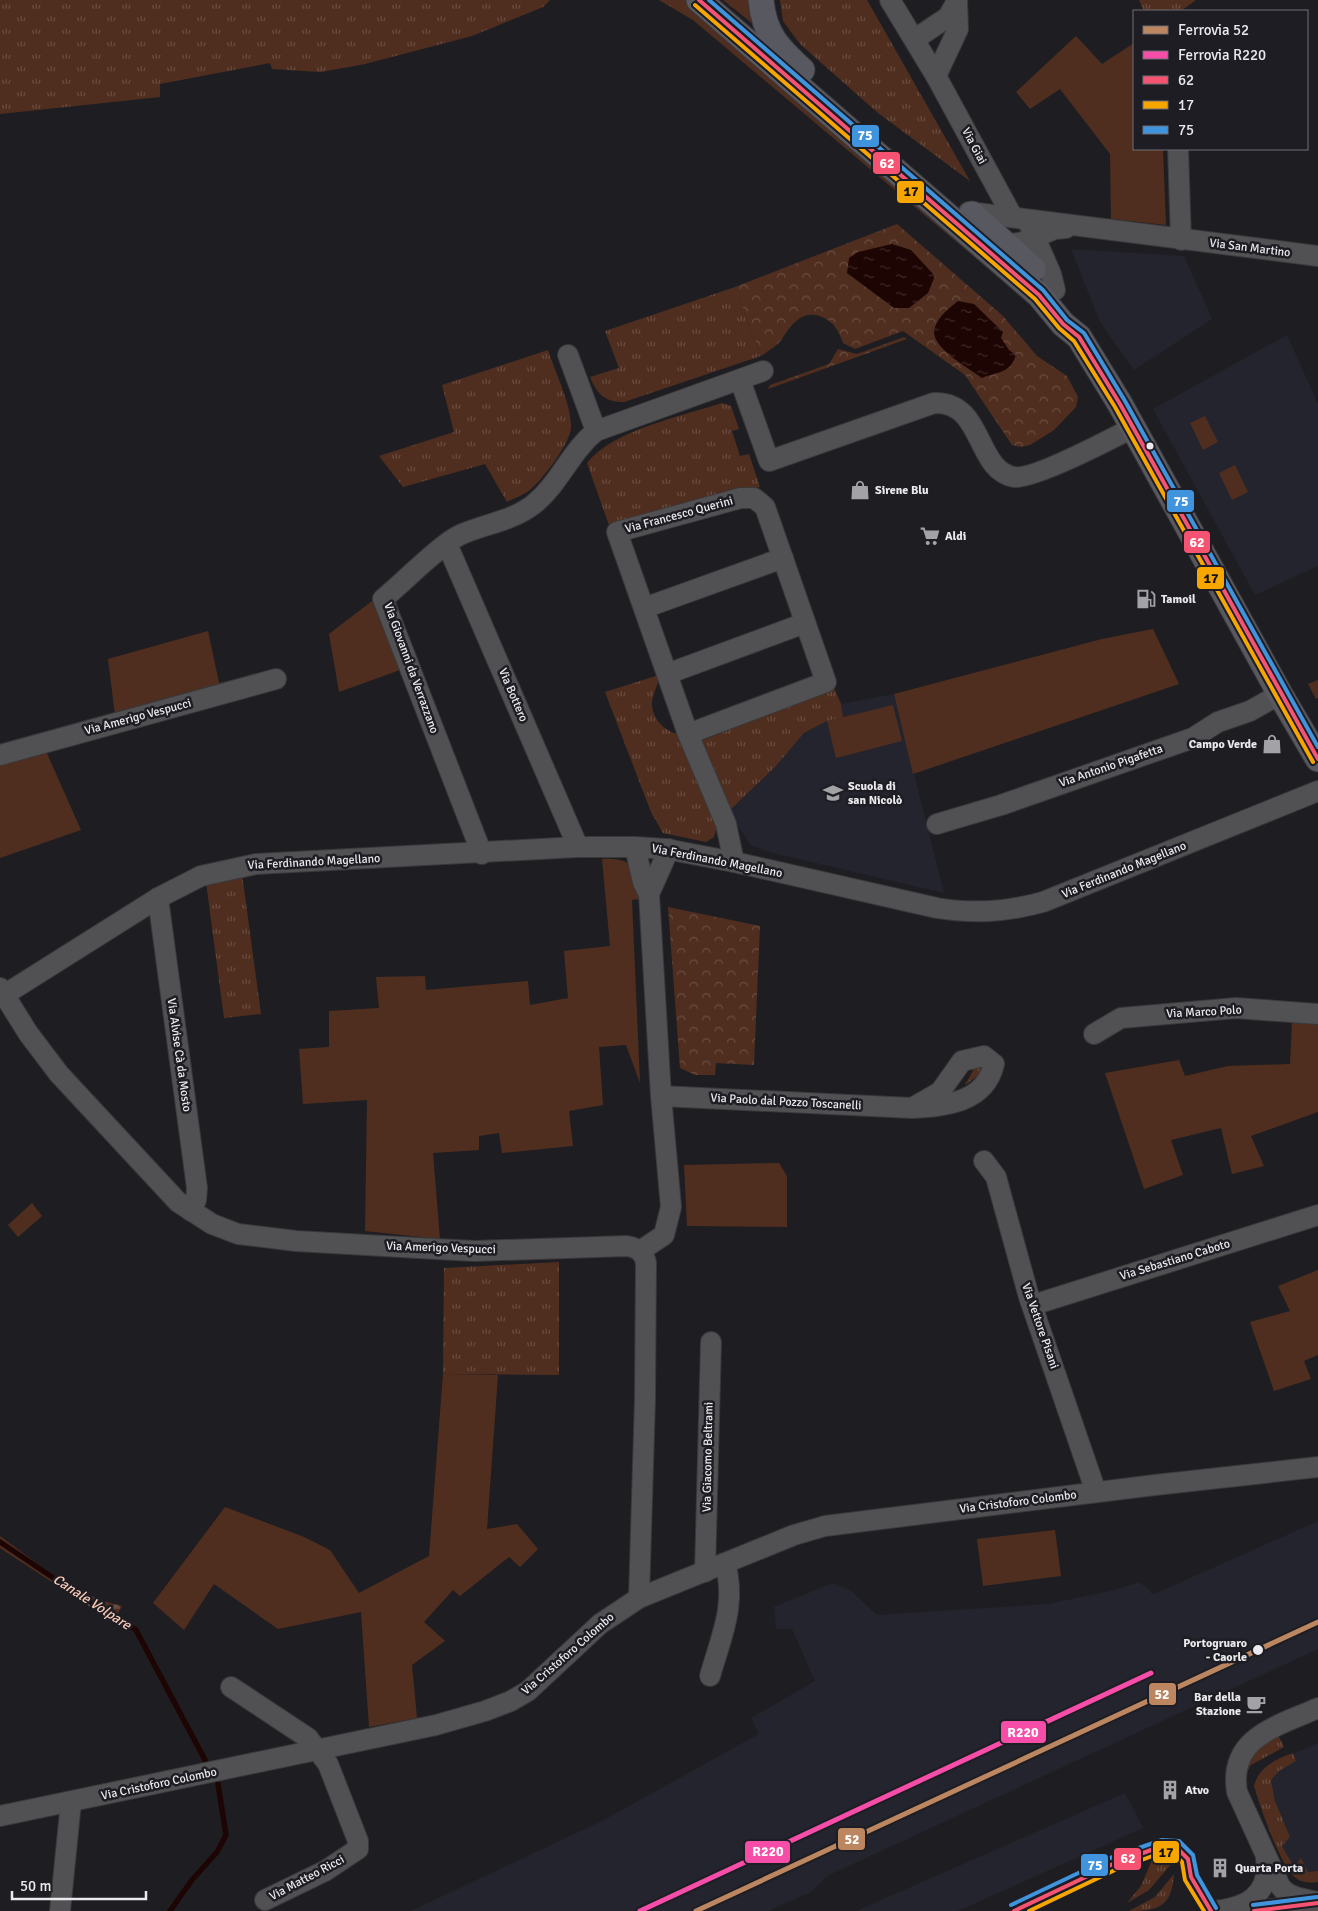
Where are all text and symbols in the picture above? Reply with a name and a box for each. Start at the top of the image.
legend [1133,10,1308,150]
text: Ferrovia 52 [1178,21,1249,39]
text: Ferrovia R220 [1178,46,1266,64]
text: 62 [1178,71,1194,89]
text: 17 [1178,96,1194,114]
text: 75 [1178,121,1194,139]
line badge: 75 [851,124,880,148]
street label: Via Giai [958,125,990,167]
text: 75 [857,127,873,144]
line badge: 62 [872,151,901,175]
text: 62 [879,155,895,172]
line badge: 17 [896,180,925,204]
text: 17 [903,183,919,200]
street label: Via San Martino [1209,236,1291,260]
unlabelled marker [1145,441,1155,451]
shop icon: Sirene Blu [849,479,871,501]
place label: Sirene Blu [875,483,929,498]
line badge: 75 [1166,489,1195,513]
street label: Via Francesco Querini [623,493,735,537]
text: 75 [1173,493,1189,510]
supermarket icon: Aldi [919,525,941,547]
place label: Aldi [945,529,966,544]
line badge: 62 [1183,530,1211,554]
text: 62 [1189,534,1205,551]
line badge: 17 [1196,566,1225,590]
text: 17 [1203,570,1219,587]
fuel station icon: Tamoil [1135,588,1157,610]
place label: Tamoil [1161,592,1196,607]
street label: Via Giovanni da Verrazzano [380,600,442,736]
street label: Via Bottero [495,666,531,724]
street label: Via Amerigo Vespucci [83,696,193,738]
shop icon: Campo Verde [1261,733,1283,755]
place label: Campo Verde [1189,737,1257,752]
street label: Via Antonio Pigafetta [1057,741,1165,791]
place label: Scuola di san Nicolò [848,779,902,808]
school or university icon: Scuola di san Nicolò [822,782,844,804]
street label: Via Ferdinando Magellano [1060,838,1188,902]
street label: Via Ferdinando Magellano [650,841,784,881]
street label: Via Ferdinando Magellano [247,851,381,873]
street label: Via Alvise Cà da Mosto [164,997,194,1113]
street label: Via Marco Polo [1166,1003,1242,1021]
street label: Via Paolo dal Pozzo Toscanelli [710,1091,862,1113]
street label: Via Sebastiano Caboto [1118,1236,1232,1284]
street label: Via Amerigo Vespucci [386,1239,496,1257]
street label: Via Vettore Pisani [1018,1281,1062,1371]
street label: Via Giacomo Beltrami [700,1402,716,1512]
street label: Via Cristoforo Colombo [959,1487,1077,1517]
water label: Canale Volpare [50,1571,135,1634]
street label: Via Cristoforo Colombo [519,1610,617,1698]
place label: Portogruaro - Caorle [1183,1636,1247,1665]
marker: Portogruaro - Caorle [1251,1643,1265,1657]
line badge: 52 [1148,1682,1177,1706]
text: 52 [1154,1686,1170,1703]
place label: Bar della Stazione [1194,1690,1241,1719]
cafe icon: Bar della Stazione [1245,1693,1267,1715]
line badge: R220 [1000,1720,1047,1744]
text: R220 [1007,1724,1039,1741]
street label: Via Cristoforo Colombo [100,1764,218,1804]
building icon: Atvo [1159,1779,1181,1801]
place label: Atvo [1185,1783,1209,1798]
line badge: 52 [837,1827,866,1851]
text: 52 [844,1831,860,1848]
line badge: R220 [744,1840,791,1864]
line badge: 17 [1152,1840,1180,1864]
text: R220 [752,1843,784,1860]
text: 17 [1158,1844,1174,1861]
line badge: 62 [1113,1847,1142,1871]
text: 62 [1120,1850,1136,1867]
street label: Via Matteo Ricci [267,1852,347,1904]
line badge: 75 [1080,1853,1109,1877]
text: 75 [1087,1857,1103,1874]
building icon: Quarta Porta [1209,1857,1231,1879]
place label: Quarta Porta [1235,1861,1303,1876]
scale bar [12,1868,146,1900]
text: 50 m [20,1877,51,1895]

